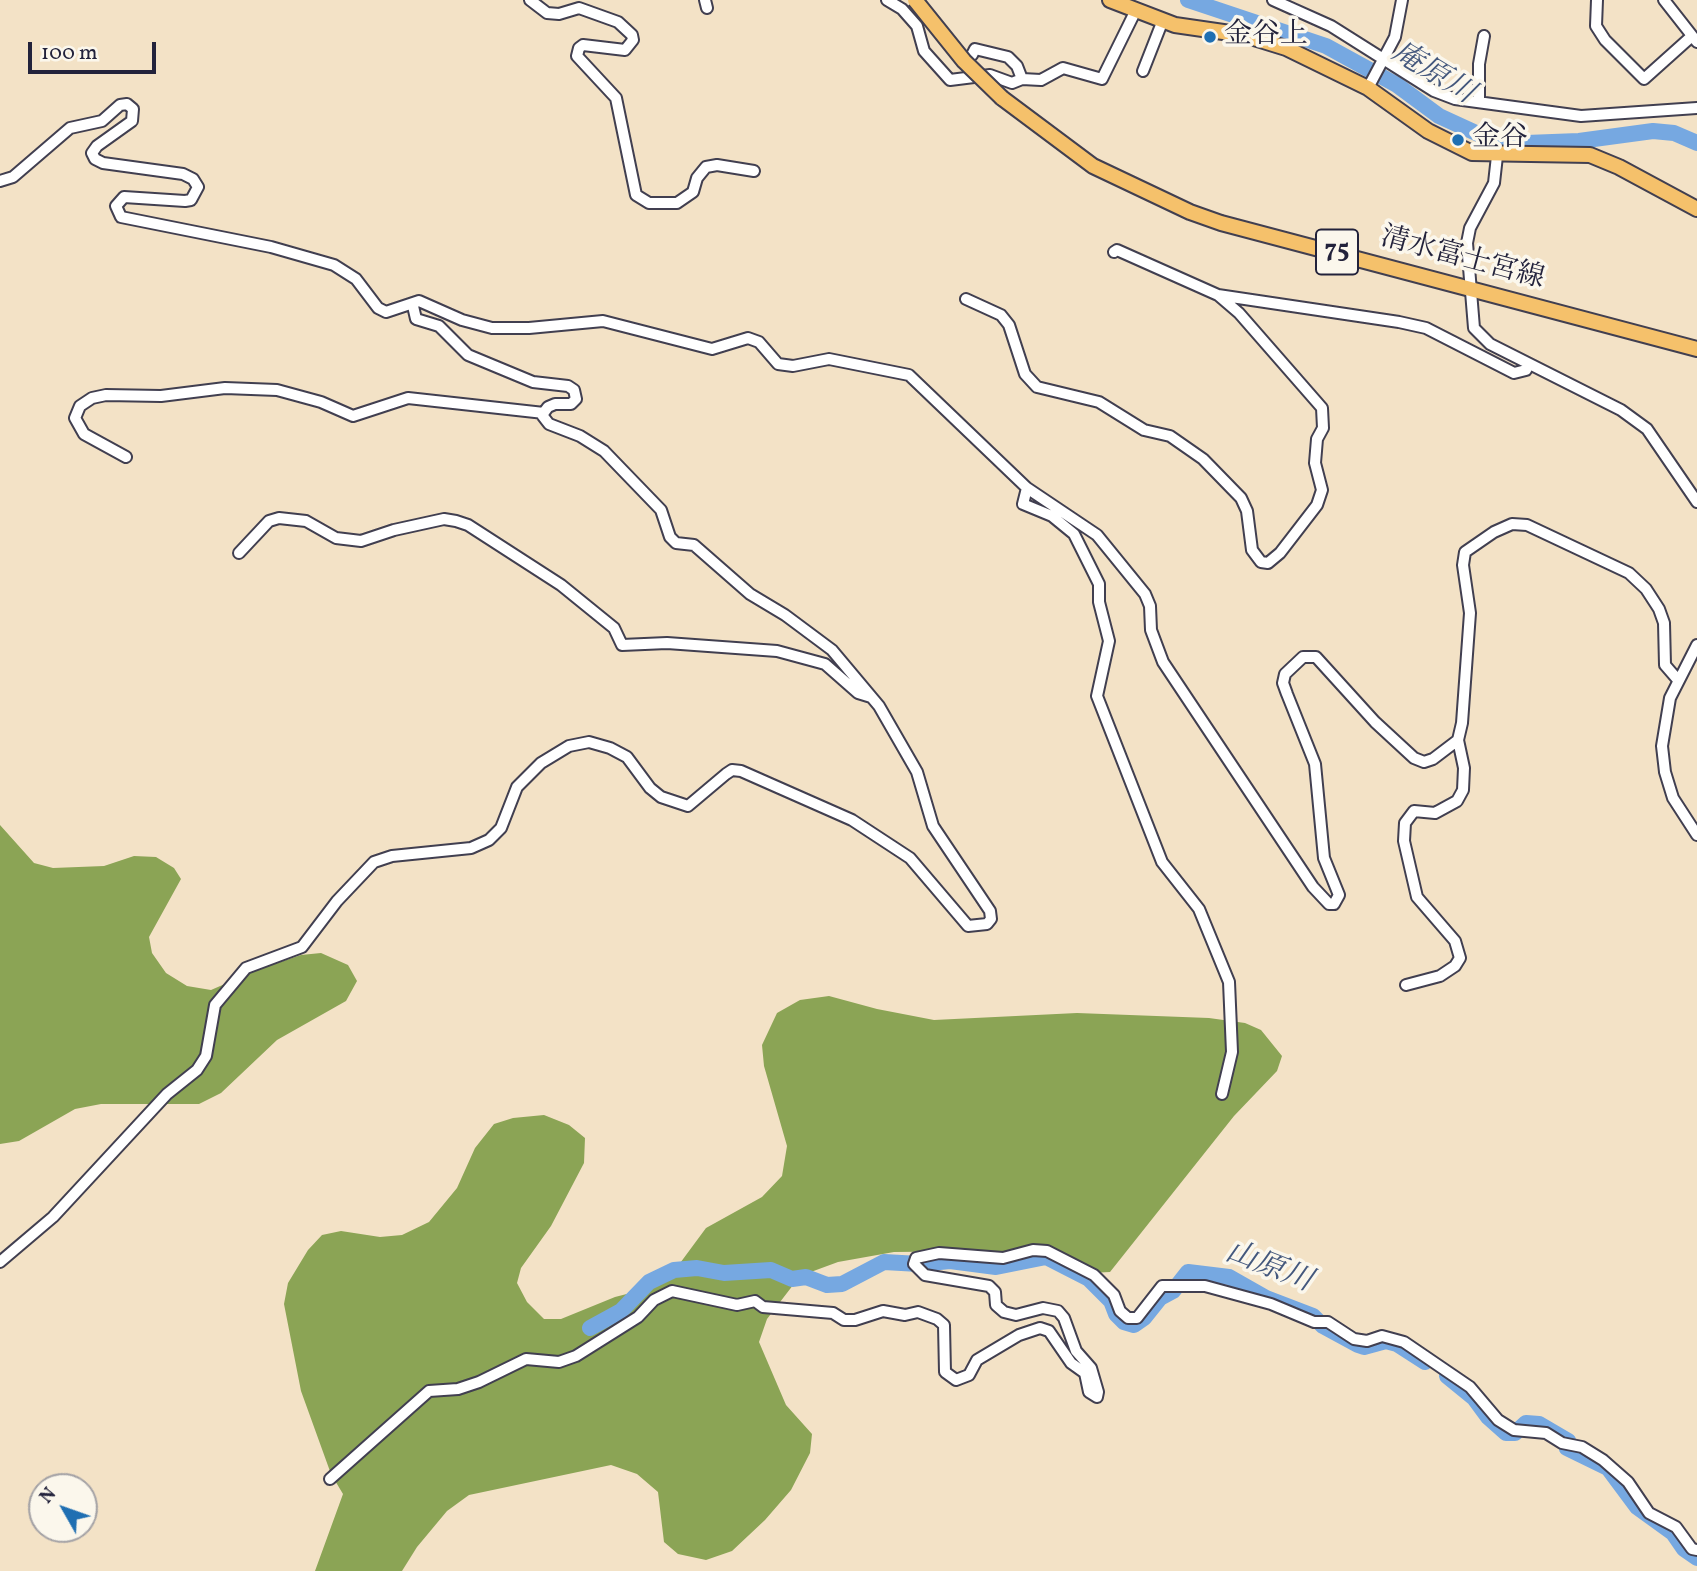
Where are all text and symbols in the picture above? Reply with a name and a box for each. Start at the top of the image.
place label: 金谷上 [1224,20,1308,54]
scale bar [32,28,159,72]
marker: 金谷上 [1202,29,1218,45]
water label: 庵原川 [1384,36,1480,114]
text: 100 m [41,39,98,68]
place label: 金谷 [1472,123,1528,157]
marker: 金谷 [1450,132,1466,148]
street label: 清水富士宮線 [1377,222,1547,298]
road number: 75 [1316,230,1358,274]
water label: 山原川 [1220,1236,1316,1302]
north arrow [28,1473,98,1543]
text: N [34,1482,63,1509]

